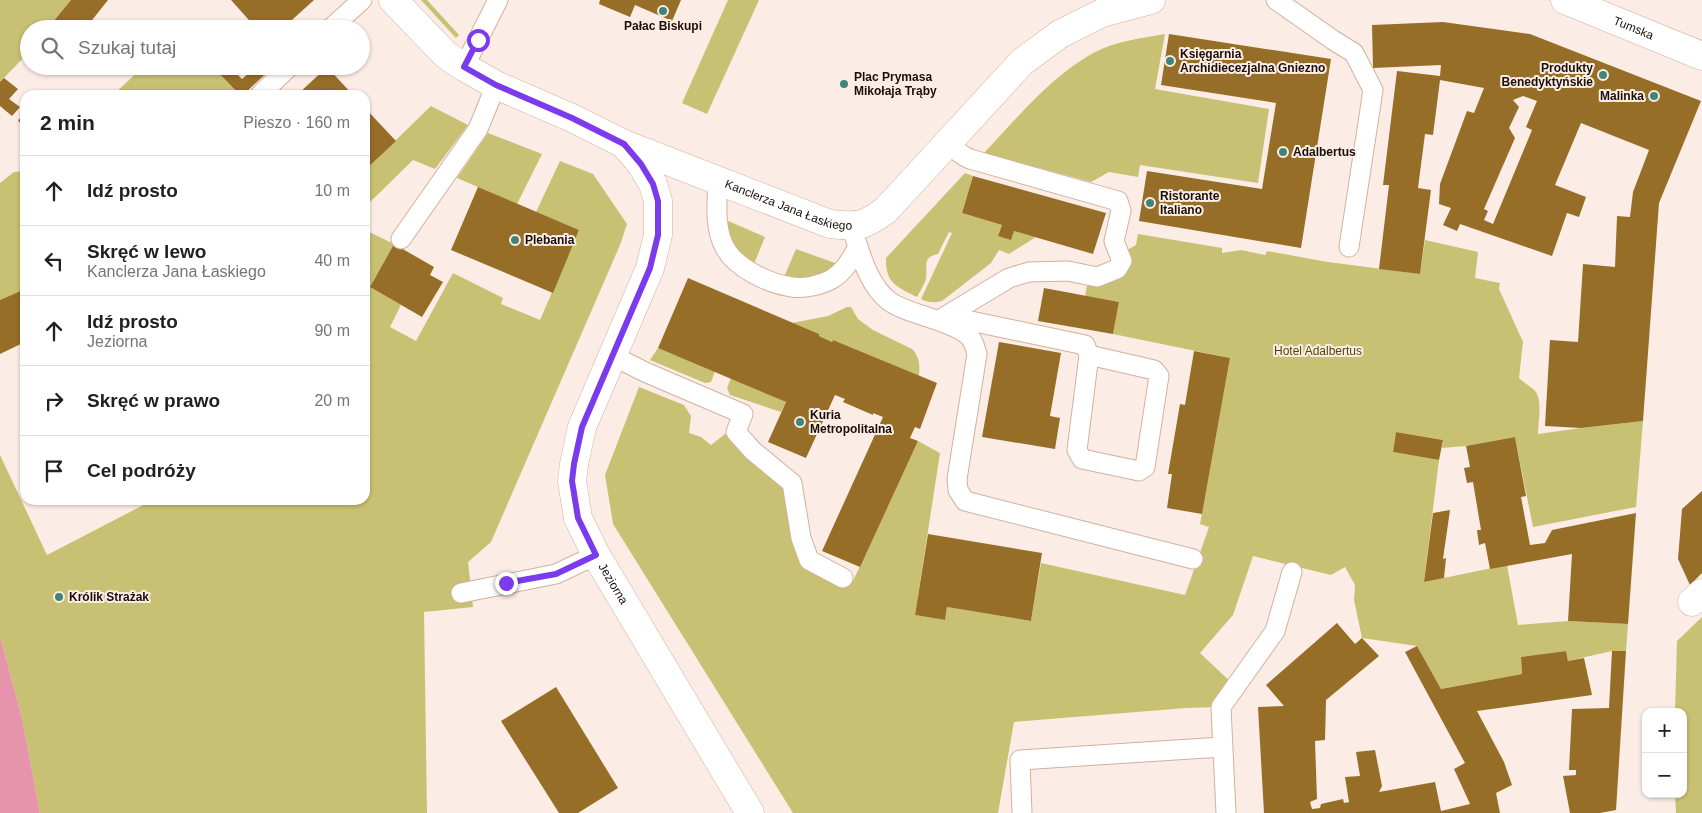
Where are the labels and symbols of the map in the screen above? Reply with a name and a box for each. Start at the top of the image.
marker: Pałac Biskupi [657,5,669,17]
street label: Tumska [1611,14,1656,43]
place label: Pałac Biskupi [624,19,702,33]
route start [467,29,490,52]
place label: Księgarnia Archidiecezjalna Gniezno [1180,47,1325,75]
marker: Księgarnia Archidiecezjalna Gniezno [1164,55,1176,67]
place label: Produkty Benedyktyńskie [1502,61,1593,89]
marker: Produkty Benedyktyńskie [1597,69,1609,81]
place label: Plac Prymasa Mikołaja Trąby [854,70,937,98]
marker: Plac Prymasa Mikołaja Trąby [838,78,850,90]
place label: Malinka [1600,89,1644,103]
marker: Malinka [1648,90,1660,102]
place label: Adalbertus [1293,145,1356,159]
marker: Adalbertus [1277,146,1289,158]
street label: Kanclerza Jana Łaskiego [723,177,853,233]
place label: Ristorante Italiano [1160,189,1220,217]
marker: Ristorante Italiano [1144,197,1156,209]
place label: Plebania [525,233,575,247]
marker: Plebania [509,234,521,246]
park label: Hotel Adalbertus [1274,344,1362,358]
place label: Kuria Metropolitalna [810,408,892,436]
marker: Kuria Metropolitalna [794,416,806,428]
street label: Jeziorna [596,561,631,607]
route end [495,572,518,595]
place label: Królik Strażak [69,590,149,604]
marker: Królik Strażak [53,591,65,603]

